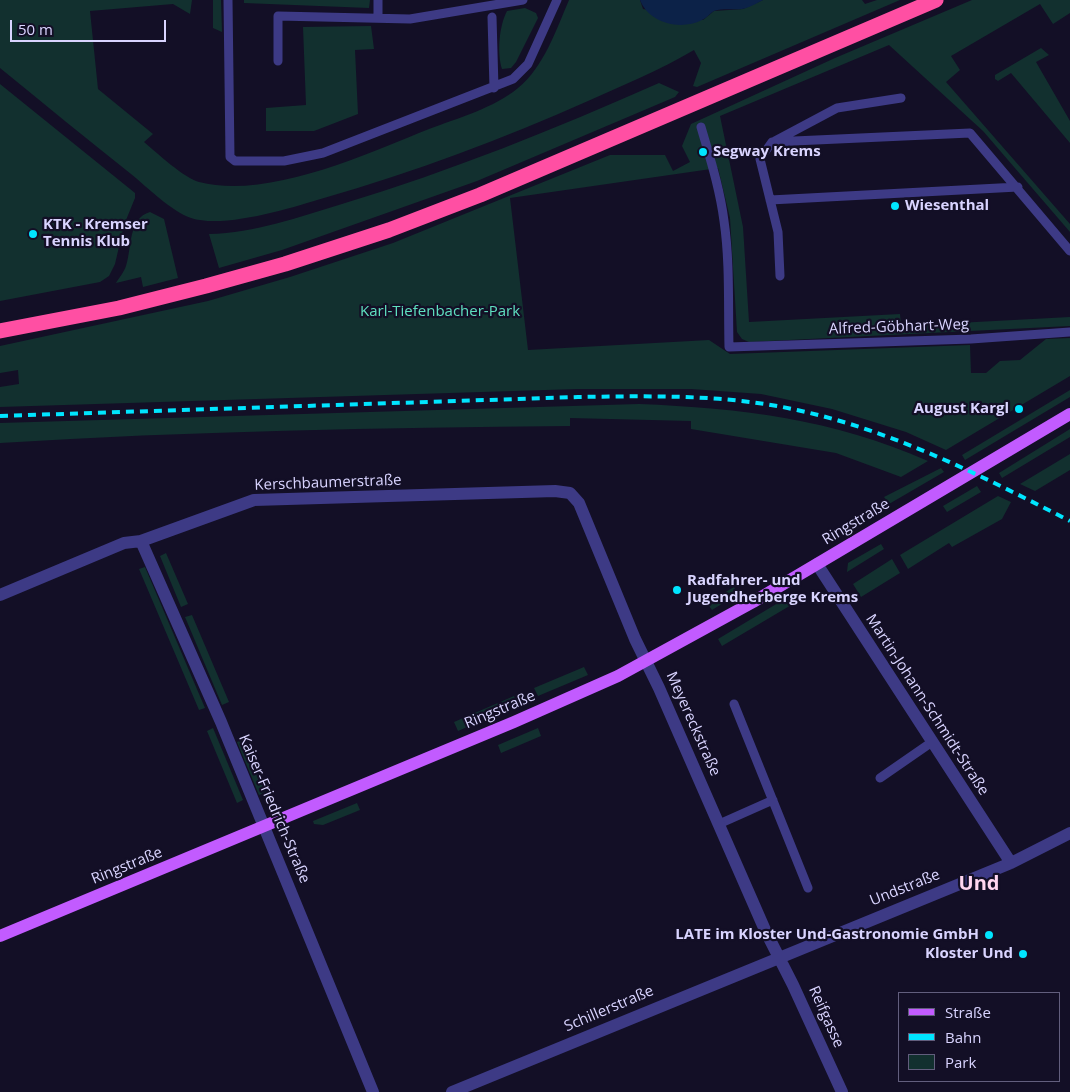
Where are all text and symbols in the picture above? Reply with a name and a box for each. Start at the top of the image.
scale bar [12,10,169,42]
text: 50 m [18,19,53,39]
place label: Segway Krems [713,143,821,161]
marker: Segway Krems [697,146,709,158]
place label: Wiesenthal [905,197,989,215]
marker: Wiesenthal [889,200,901,212]
place label: KTK - Kremser Tennis Klub [43,216,148,251]
marker: KTK - Kremser Tennis Klub [27,228,39,240]
park label: Karl-Tiefenbacher-Park [360,303,520,321]
street label: Alfred-Göbhart-Weg [829,316,969,338]
place label: August Kargl [914,400,1009,418]
marker: August Kargl [1013,403,1025,415]
street label: Kerschbaumerstraße [254,471,402,495]
street label: Ringstraße [819,495,893,549]
place label: Radfahrer- und Jugendherberge Krems [687,572,858,607]
marker: Radfahrer- und Jugendherberge Krems [671,584,683,596]
street label: Martin-Johann-Schmidt-Straße [862,611,992,799]
street label: Meyereckstraße [662,669,724,779]
street label: Ringstraße [462,687,538,733]
street label: Kaiser-Friedrich-Straße [234,732,314,886]
street label: Ringstraße [89,844,165,888]
street label: Undstraße [867,866,943,910]
district label: Und [959,872,999,896]
place label: LATE im Kloster Und-Gastronomie GmbH [675,926,979,944]
marker: LATE im Kloster Und-Gastronomie GmbH [983,929,995,941]
place label: Kloster Und [925,945,1013,963]
marker: Kloster Und [1017,948,1029,960]
street label: Schillerstraße [562,982,656,1036]
street label: Reifgasse [804,983,848,1051]
legend [898,992,1060,1082]
text: Straße [945,1002,991,1022]
text: Bahn [945,1027,981,1047]
text: Park [945,1052,976,1072]

